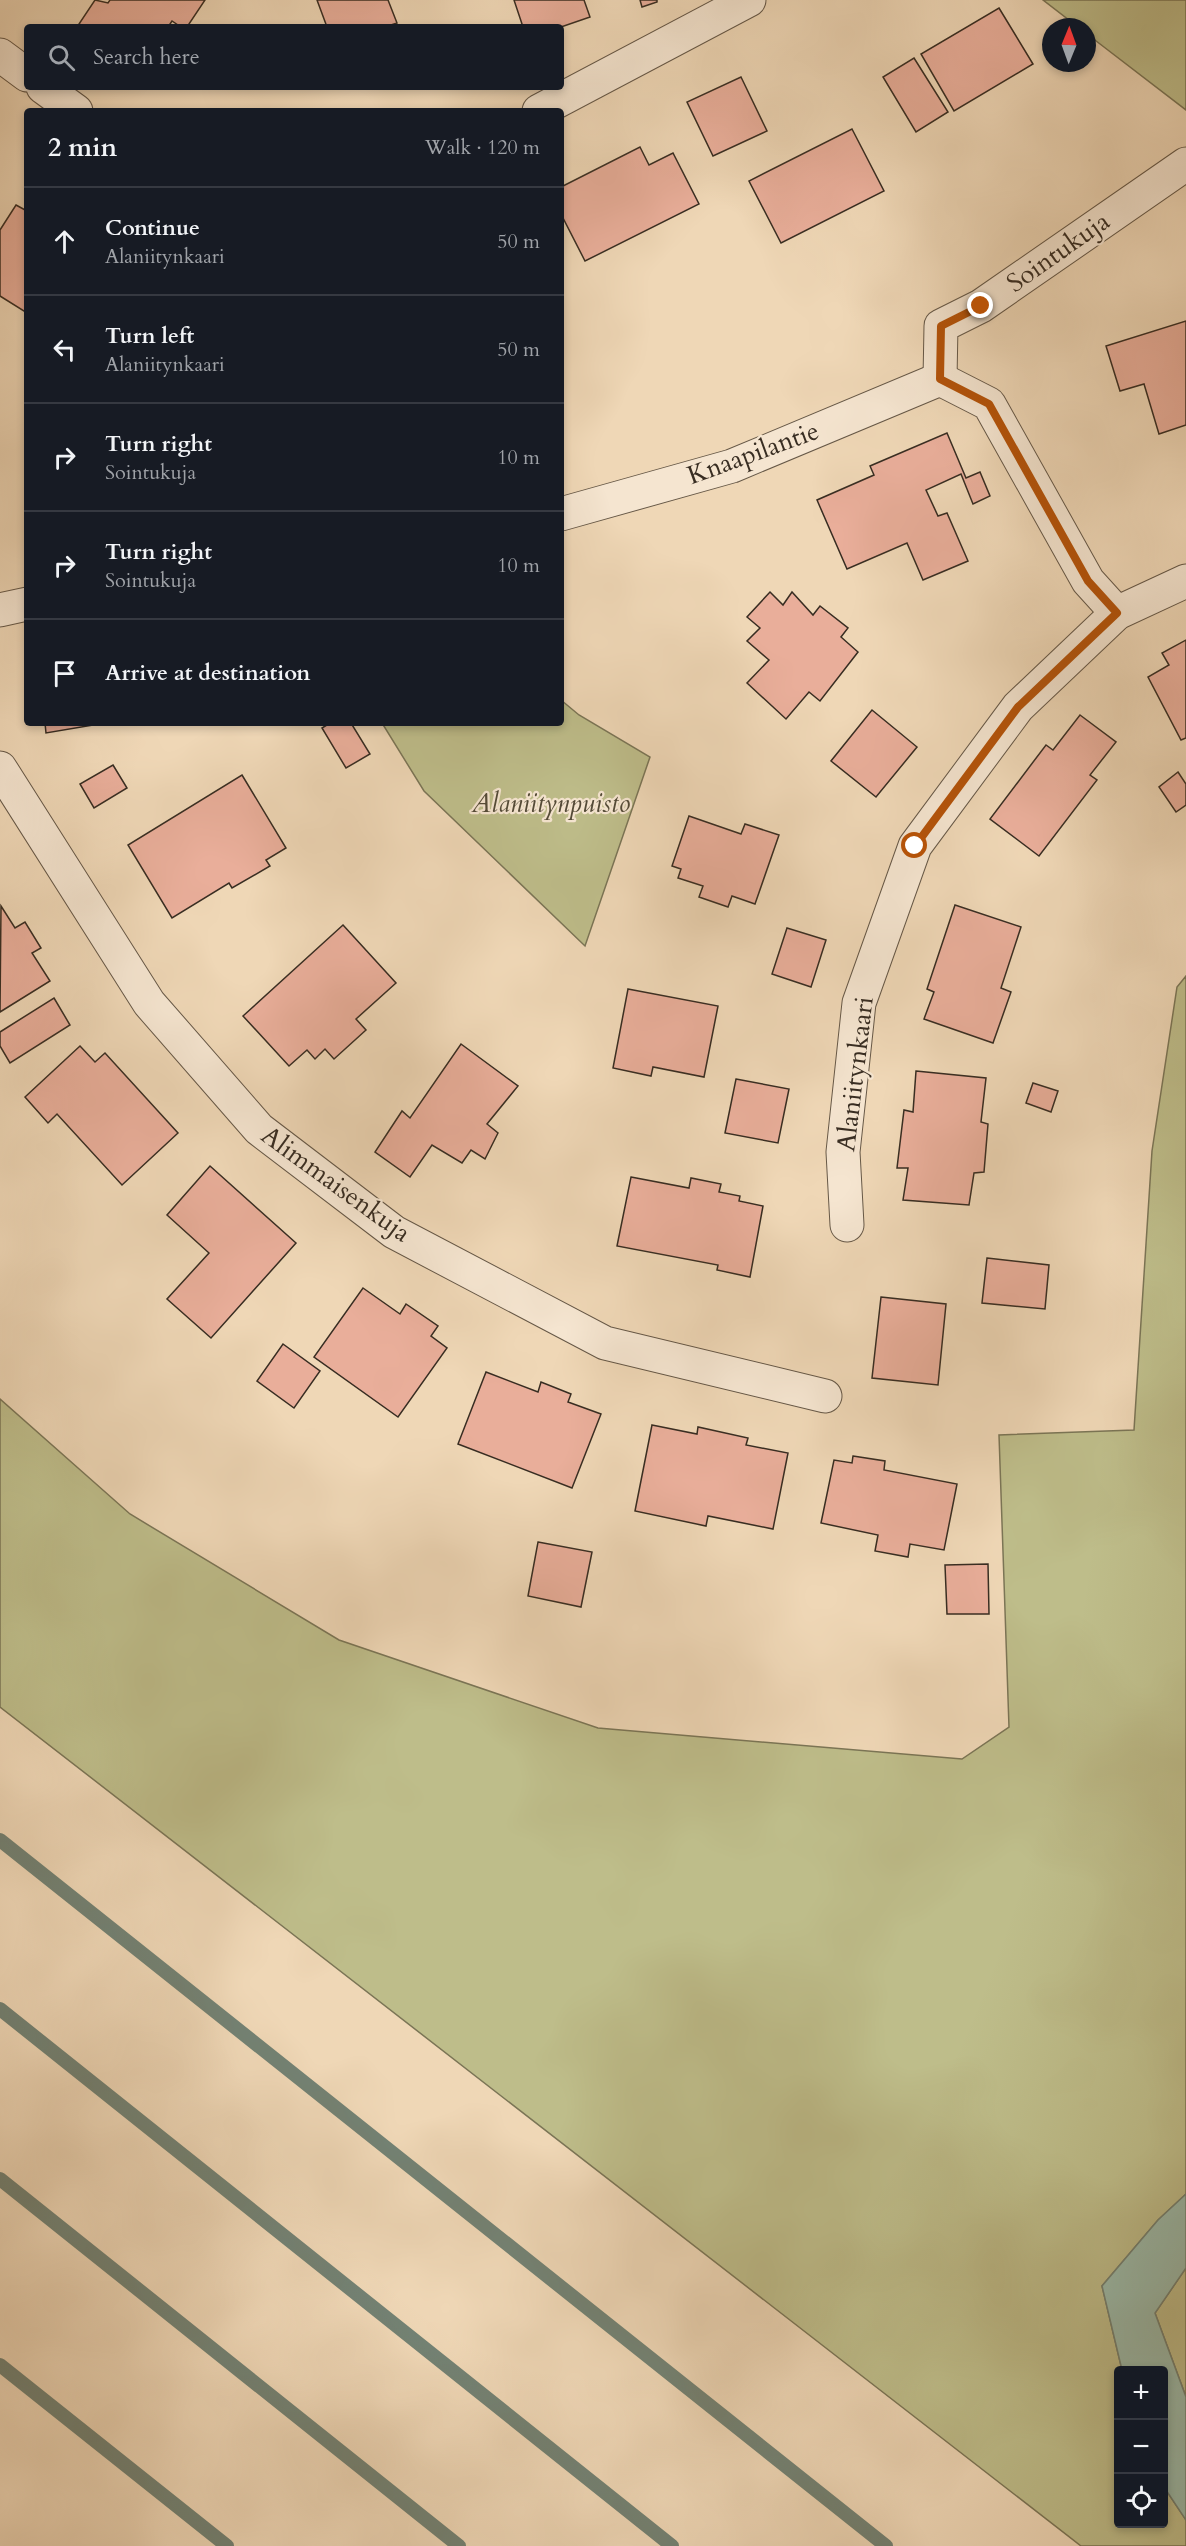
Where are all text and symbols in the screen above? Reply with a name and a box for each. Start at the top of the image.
north arrow [1042,18,1096,72]
search box [24,24,564,90]
icon: search [45,41,78,74]
text: Search here [93,42,200,72]
text: 2 min [48,130,117,165]
text: Walk · 120 m [425,134,540,161]
street label: Sointukuja [999,204,1117,300]
text: Continue [105,213,200,243]
icon: ahead [48,225,81,258]
text: 50 m [497,228,540,255]
text: Alaniitynkaari [105,243,225,270]
route end [967,292,993,318]
text: Turn left [105,321,194,351]
icon: left [48,333,81,366]
text: 50 m [497,336,540,363]
text: Alaniitynkaari [105,351,225,378]
street label: Knaapilantie [682,413,824,493]
text: Turn right [105,429,212,459]
icon: right [48,441,81,474]
text: 10 m [497,444,540,471]
text: Sointukuja [105,459,196,486]
text: Turn right [105,537,212,567]
icon: right [48,549,81,582]
text: 10 m [497,552,540,579]
text: Sointukuja [105,567,196,594]
icon: arrive [48,657,81,690]
text: Arrive at destination [105,658,310,688]
park label: Alaniitynpuisto [471,786,630,821]
route start [901,832,927,858]
street label: Alaniitynkaari [828,995,882,1153]
street label: Alimmaisenkuja [254,1118,418,1250]
map controls [1114,2366,1168,2528]
button: + [1114,2366,1168,2420]
button: − [1114,2420,1168,2474]
button: locate [1114,2474,1168,2528]

